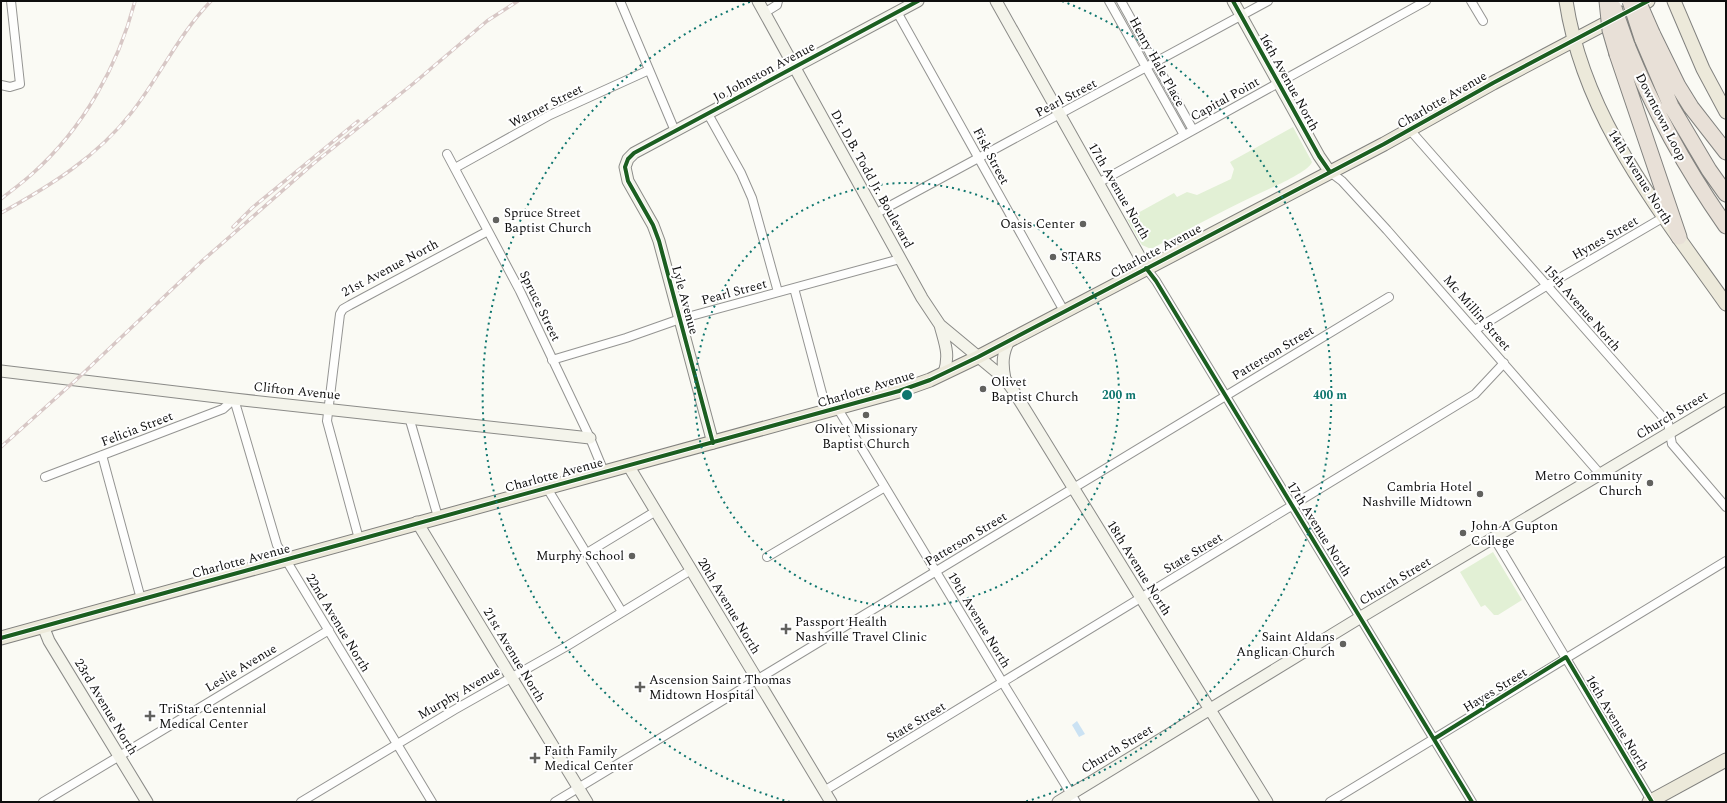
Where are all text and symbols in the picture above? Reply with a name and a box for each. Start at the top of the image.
street label: Henry Hale Place [1124,13,1190,111]
street label: 16th Avenue North [1254,29,1324,135]
street label: Jo Johnston Avenue [709,37,819,107]
street label: Charlotte Avenue [1393,66,1491,134]
street label: Downtown Loop [1630,70,1692,164]
street label: Capital Point [1187,72,1264,126]
street label: Pearl Street [1032,73,1101,123]
street label: Warner Street [506,79,587,133]
street label: Dr. D.B. Todd Jr. Boulevard [825,106,919,252]
street label: Fisk Street [968,124,1015,188]
street label: 14th Avenue North [1603,125,1678,229]
street label: 17th Avenue North [1083,139,1155,244]
place label: Spruce Street Baptist Church [504,203,592,238]
street label: Hynes Street [1568,211,1642,265]
place label: Oasis Center [1000,214,1075,234]
marker: Spruce Street Baptist Church [491,215,501,225]
street label: Charlotte Avenue [1107,218,1205,284]
marker: Oasis Center [1078,219,1088,229]
street label: 21st Avenue North [338,234,442,302]
place label: STARS [1061,247,1102,267]
marker: STARS [1048,252,1058,262]
street label: 15th Avenue North [1539,260,1626,356]
street label: Lyle Avenue [666,263,704,337]
street label: Spruce Street [514,267,566,345]
street label: Mc Millin Street [1438,271,1516,356]
street label: Pearl Street [699,274,769,310]
street label: Patterson Street [1228,320,1318,385]
street label: Charlotte Avenue [815,365,917,413]
place label: Olivet Baptist Church [991,372,1079,407]
street label: Clifton Avenue [253,377,341,405]
marker: Olivet Baptist Church [978,384,988,394]
street label: Church Street [1632,385,1712,444]
text: 200 m [1102,386,1136,405]
text: 400 m [1313,386,1347,405]
centre of rings [900,388,914,402]
street label: Felicia Street [98,406,176,452]
marker: Olivet Missionary Baptist Church [861,410,871,420]
place label: Olivet Missionary Baptist Church [815,419,918,454]
street label: Charlotte Avenue [503,452,605,498]
place label: Metro Community Church [1535,466,1643,501]
street label: 17th Avenue North [1282,477,1357,581]
place label: Cambria Hotel Nashville Midtown [1362,477,1472,512]
marker: Metro Community Church [1645,478,1655,488]
marker: Cambria Hotel Nashville Midtown [1475,489,1485,499]
street label: Patterson Street [921,506,1011,571]
street label: 18th Avenue North [1102,516,1177,620]
place label: John A Gupton College [1471,516,1558,551]
street label: State Street [1159,527,1227,579]
marker: John A Gupton College [1458,528,1468,538]
street label: Charlotte Avenue [190,538,292,584]
place label: Murphy School [536,546,624,566]
marker: Murphy School [627,551,637,561]
street label: Church Street [1355,551,1435,610]
street label: 20th Avenue North [692,554,766,658]
street label: 19th Avenue North [942,568,1016,672]
street label: 22nd Avenue North [301,570,376,677]
street label: 21st Avenue North [478,604,550,706]
place label: Passport Health Nashville Travel Clinic [795,612,927,647]
marker: Passport Health Nashville Travel Clinic [780,623,792,635]
place label: Saint Aldans Anglican Church [1236,627,1335,662]
street label: Leslie Avenue [201,639,281,697]
marker: Saint Aldans Anglican Church [1338,639,1348,649]
street label: 23rd Avenue North [69,655,143,759]
street label: Murphy Avenue [414,661,504,725]
street label: Hayes Street [1459,662,1531,718]
place label: Ascension Saint Thomas Midtown Hospital [649,670,791,705]
street label: 16th Avenue North [1580,671,1654,775]
marker: Ascension Saint Thomas Midtown Hospital [634,681,646,693]
street label: State Street [882,696,950,748]
place label: TriStar Centennial Medical Center [159,699,267,734]
marker: TriStar Centennial Medical Center [144,710,156,722]
street label: Church Street [1077,719,1157,778]
place label: Faith Family Medical Center [544,741,633,776]
marker: Faith Family Medical Center [529,752,541,764]

